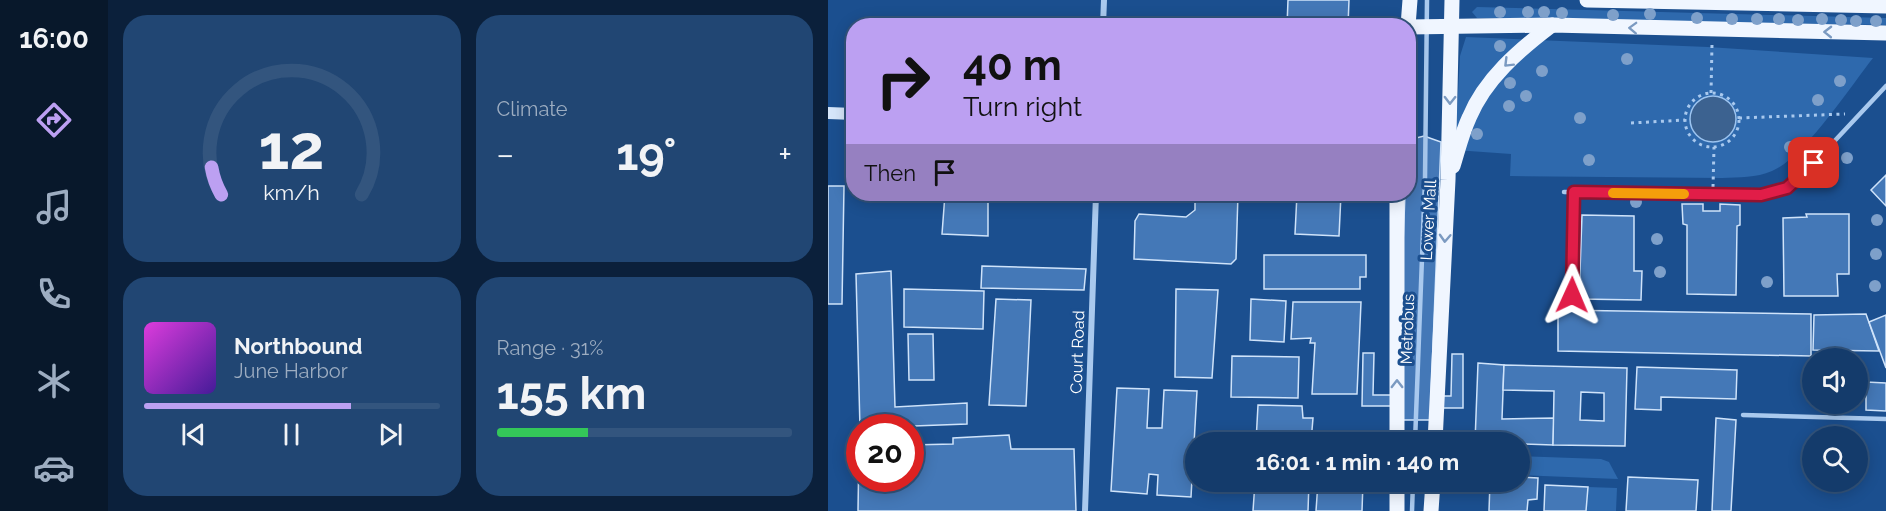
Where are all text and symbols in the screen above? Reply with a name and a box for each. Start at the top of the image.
one-way arrow [1628,21,1637,34]
text: 16:00 [19,23,89,54]
one-way arrow [1823,26,1832,38]
text: 40 m [963,41,1062,90]
icon: right [864,42,942,120]
one-way arrow [1504,56,1515,67]
text: Turn right [963,91,1082,122]
one-way arrow [1444,96,1456,105]
text: Climate [497,97,568,121]
icon: directions [33,99,75,141]
text: 12 [259,110,325,184]
text: 19° [616,128,676,181]
text: − [497,135,514,174]
text: + [778,135,792,174]
pin [1788,137,1839,188]
icon: arrive [1797,146,1830,179]
icon: arrive [928,156,961,189]
text: Then [864,160,916,186]
street label: Lower Mall [1417,178,1440,261]
text: km/h [263,181,320,206]
icon: music [33,186,75,228]
one-way arrow [1439,234,1452,243]
position arrow [1540,263,1604,327]
icon: phone [33,273,75,315]
street label: Metrobus [1397,293,1418,365]
street label: Court Road [1067,310,1088,394]
text: Northbound [234,333,363,359]
text: Range · 31% [497,336,604,360]
map controls [1802,348,1868,492]
button: sound [1802,348,1868,414]
text: June Harbor [234,359,348,383]
icon: climate [33,360,75,402]
text: 155 km [497,367,646,420]
one-way arrow [1391,380,1403,389]
speed limit sign: 20 [846,414,924,492]
icon: previous [177,418,210,451]
icon: pause [275,418,308,451]
icon: next [374,418,407,451]
button: search [1802,426,1868,492]
icon: car [33,447,75,489]
text: 16:01 · 1 min · 140 m [1256,449,1459,475]

